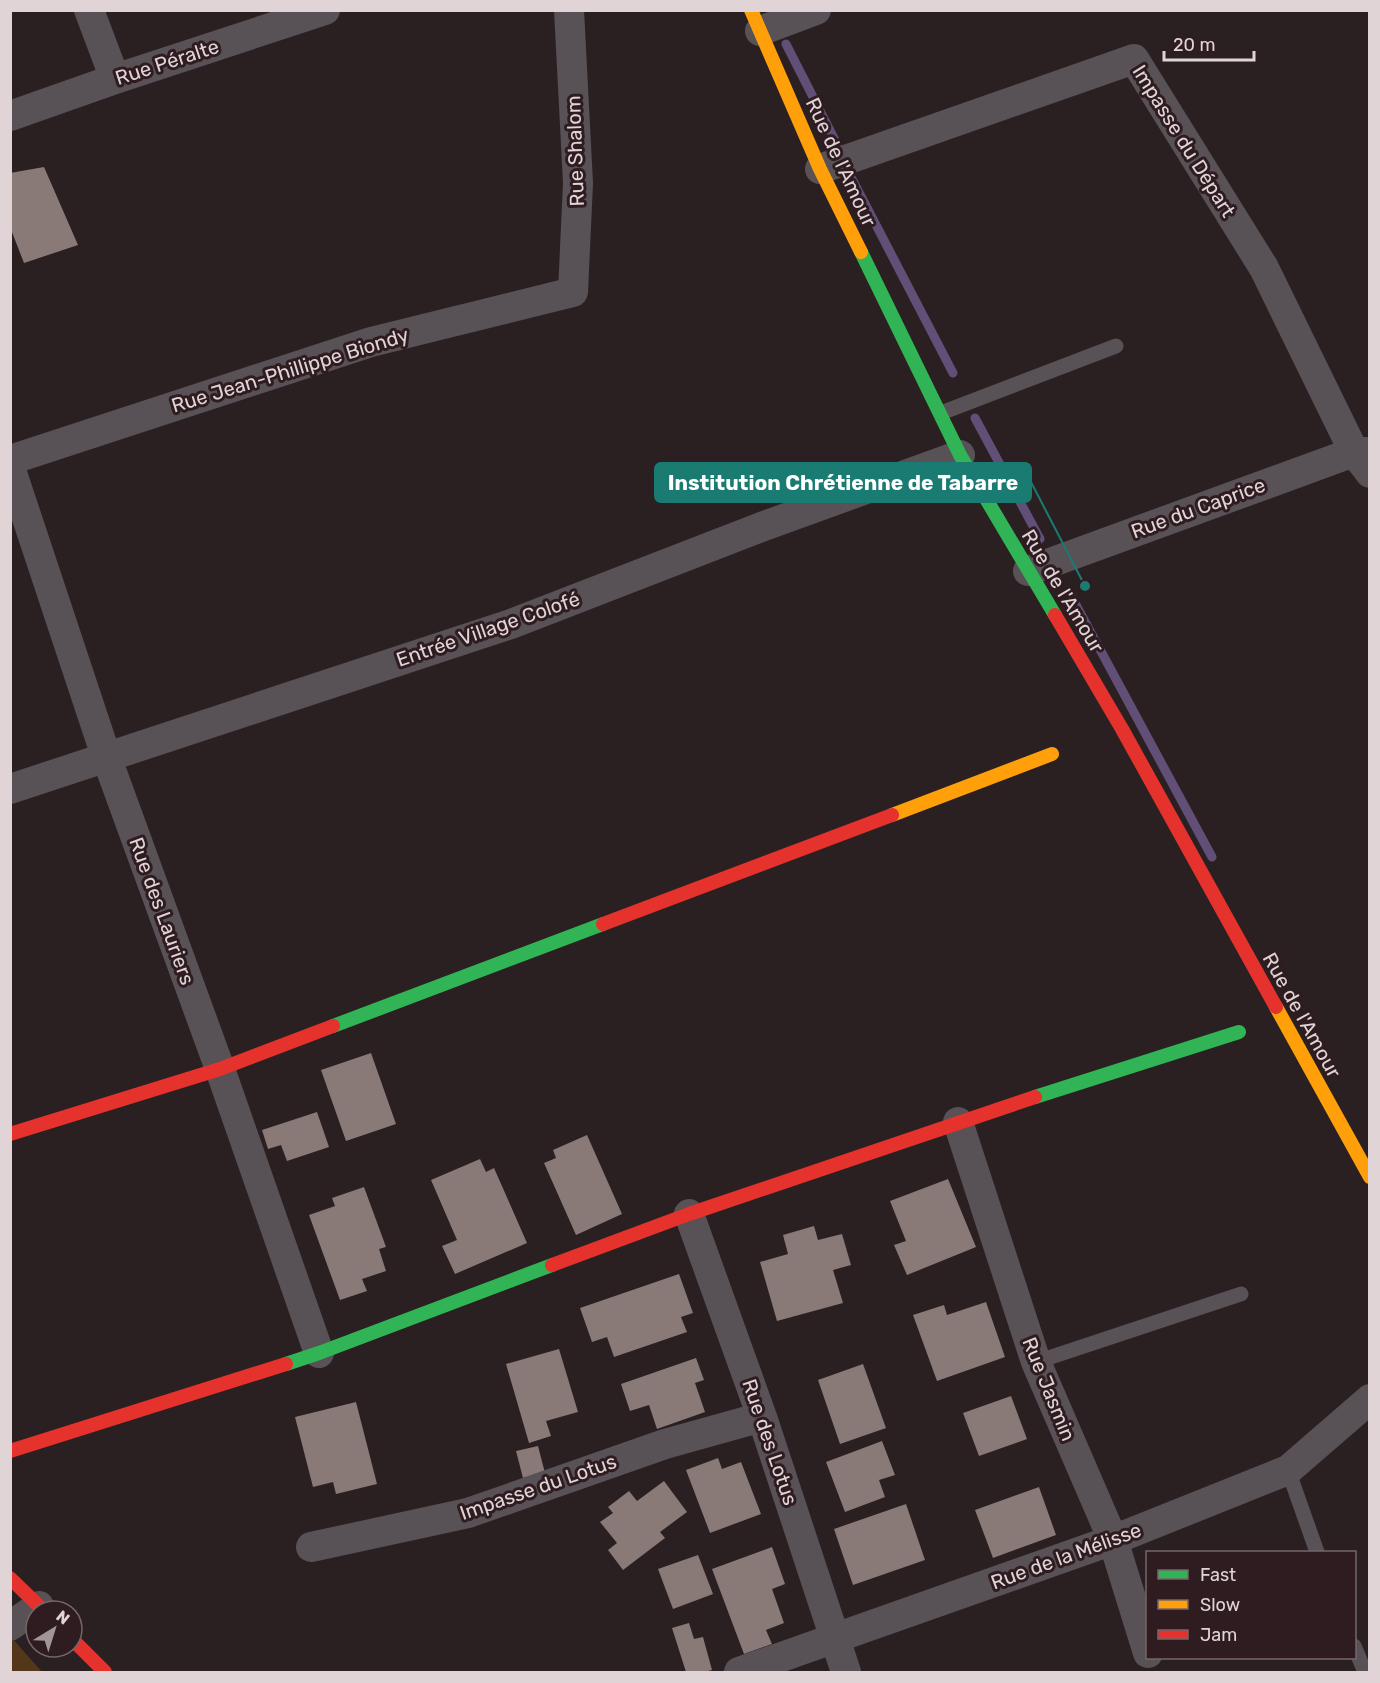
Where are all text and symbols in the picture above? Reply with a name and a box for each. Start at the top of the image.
scale bar [1164,24,1254,62]
street label: Rue Péralte [112,34,222,90]
text: 20 m [1173,34,1215,56]
street label: Impasse du Départ [1127,60,1241,222]
street label: Rue de l'Amour [801,94,882,231]
street label: Rue Shalom [561,95,589,207]
street label: Rue Jean-Phillippe Biondy [168,322,412,418]
callout: Institution Chrétienne de Tabarre [655,463,1031,502]
text: Institution Chrétienne de Tabarre [668,470,1018,495]
street label: Rue du Caprice [1128,473,1268,543]
street label: Rue de l'Amour [1017,525,1109,657]
street label: Entrée Village Colofé [393,586,583,672]
street label: Rue des Lauriers [124,834,200,988]
street label: Rue de l'Amour [1258,948,1346,1082]
street label: Rue Jasmin [1017,1334,1081,1444]
street label: Rue des Lotus [737,1376,803,1508]
street label: Impasse du Lotus [457,1449,619,1525]
street label: Rue de la Mélisse [987,1518,1145,1594]
legend [1146,1551,1356,1659]
text: Fast [1200,1564,1236,1586]
text: Slow [1200,1594,1240,1616]
north arrow [24,1599,84,1659]
text: N [53,1607,73,1629]
text: Jam [1200,1624,1237,1646]

